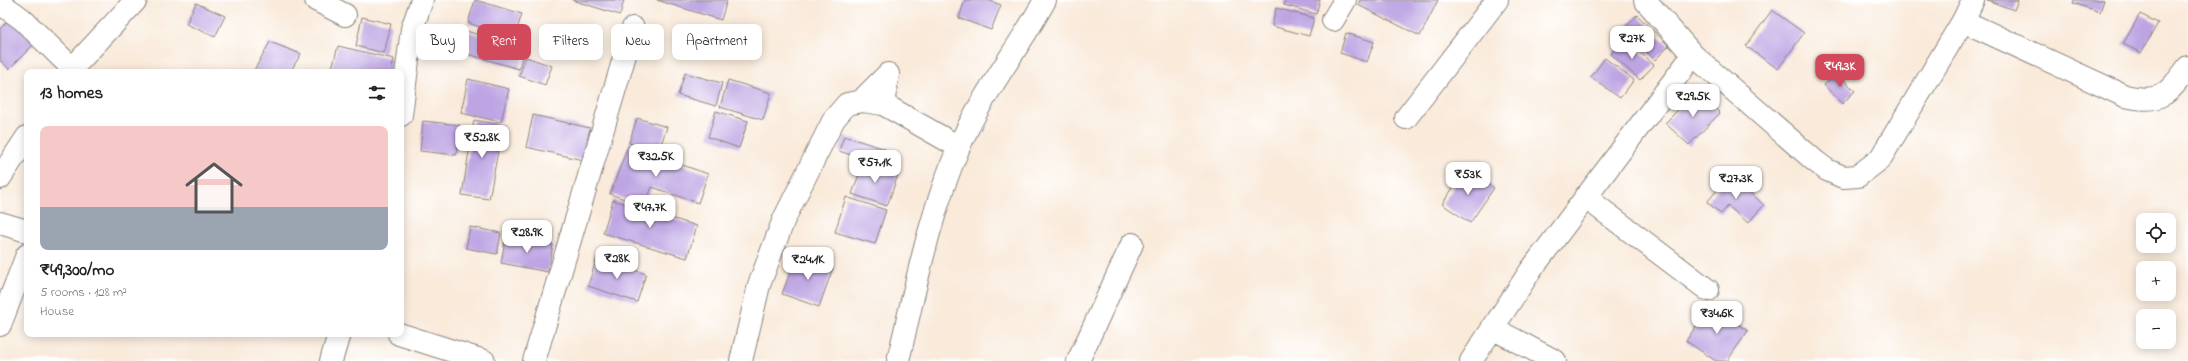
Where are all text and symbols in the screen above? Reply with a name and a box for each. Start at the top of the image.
chip: Buy [416,24,469,60]
chip: Rent [477,24,531,60]
chip: Filters [539,24,603,60]
chip: New [611,24,664,60]
chip: Apartment [672,24,762,60]
pin: ₹27K [1608,26,1656,60]
text: ₹27K [1619,29,1645,48]
pin: ₹49.3K [1807,54,1873,88]
text: ₹49.3K [1824,57,1856,76]
text: 13 homes [40,81,103,106]
icon: filters [366,82,388,104]
pin: ₹29.5K [1660,84,1726,118]
text: ₹29.5K [1676,87,1710,106]
pin: ₹52.8K [449,125,515,159]
text: ₹52.8K [464,128,500,147]
pin: ₹32.5K [623,144,689,178]
text: ₹32.5K [638,147,674,166]
pin: ₹57.1K [842,150,908,184]
icon: home [178,152,250,224]
text: ₹57.1K [858,153,892,172]
pin: ₹53K [1444,162,1492,196]
text: ₹53K [1455,165,1481,184]
pin: ₹27.3K [1703,166,1769,200]
text: ₹27.3K [1719,169,1753,188]
pin: ₹47.7K [617,195,683,229]
text: ₹47.7K [634,198,666,217]
map controls [2136,213,2176,349]
button: locate [2136,213,2176,253]
pin: ₹28.9K [494,220,560,254]
text: ₹28.9K [511,223,543,242]
pin: ₹28K [593,246,641,280]
pin: ₹24.1K [775,247,841,281]
text: ₹28K [604,249,630,268]
text: ₹24.1K [792,250,824,269]
text: ₹49,300/mo [40,258,114,283]
button: + [2136,261,2176,301]
text: 5 rooms · 128 m² [40,283,127,302]
pin: ₹34.6K [1684,301,1750,335]
text: House [40,302,74,321]
text: ₹34.6K [1700,304,1734,323]
button: − [2136,309,2176,349]

